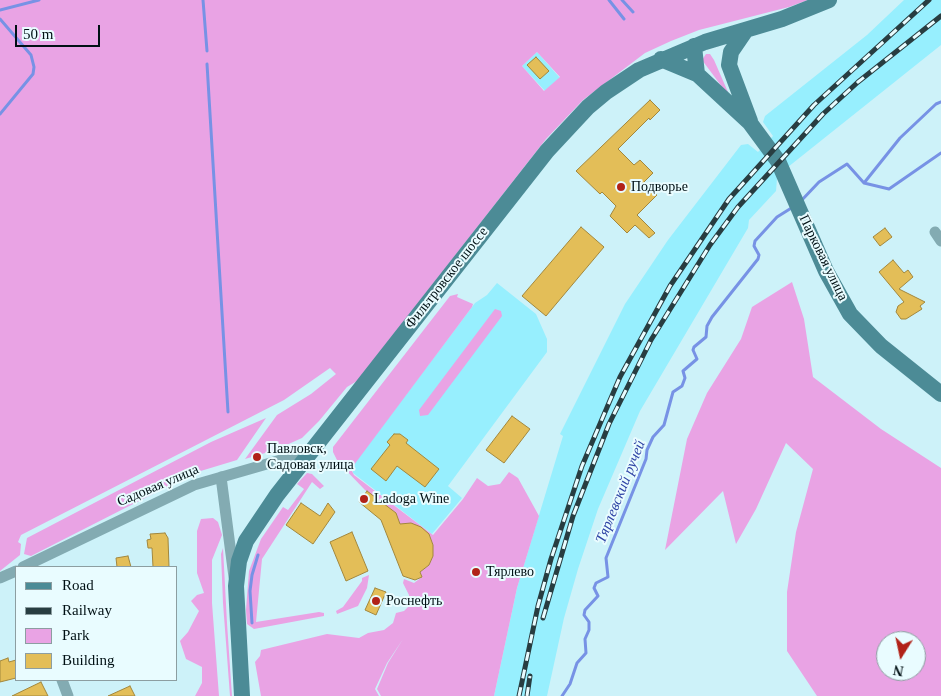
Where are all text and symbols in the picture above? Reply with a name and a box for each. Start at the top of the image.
scale bar [18,15,102,47]
text: 50 m [23,26,53,42]
place label: Подворье [631,179,688,195]
marker: Подворье [615,181,627,193]
street label: Парковая улица [795,212,851,304]
street label: Фильтровское шоссе [402,224,492,332]
water label: Тярлевский ручей [592,438,650,546]
place label: Павловск, Садовая улица [267,441,354,474]
marker: Павловск, Садовая улица [251,451,263,463]
street label: Садовая улица [115,461,201,511]
place label: Ladoga Wine [374,491,449,507]
marker: Ladoga Wine [358,493,370,505]
place label: Тярлево [486,564,534,580]
legend [15,566,178,681]
marker: Тярлево [470,566,482,578]
text: Road [62,577,94,593]
place label: Роснефть [386,593,442,609]
marker: Роснефть [370,595,382,607]
text: Railway [62,602,112,618]
text: Park [62,627,90,643]
north arrow [876,631,926,681]
text: Building [62,652,115,668]
text: N [892,662,905,679]

